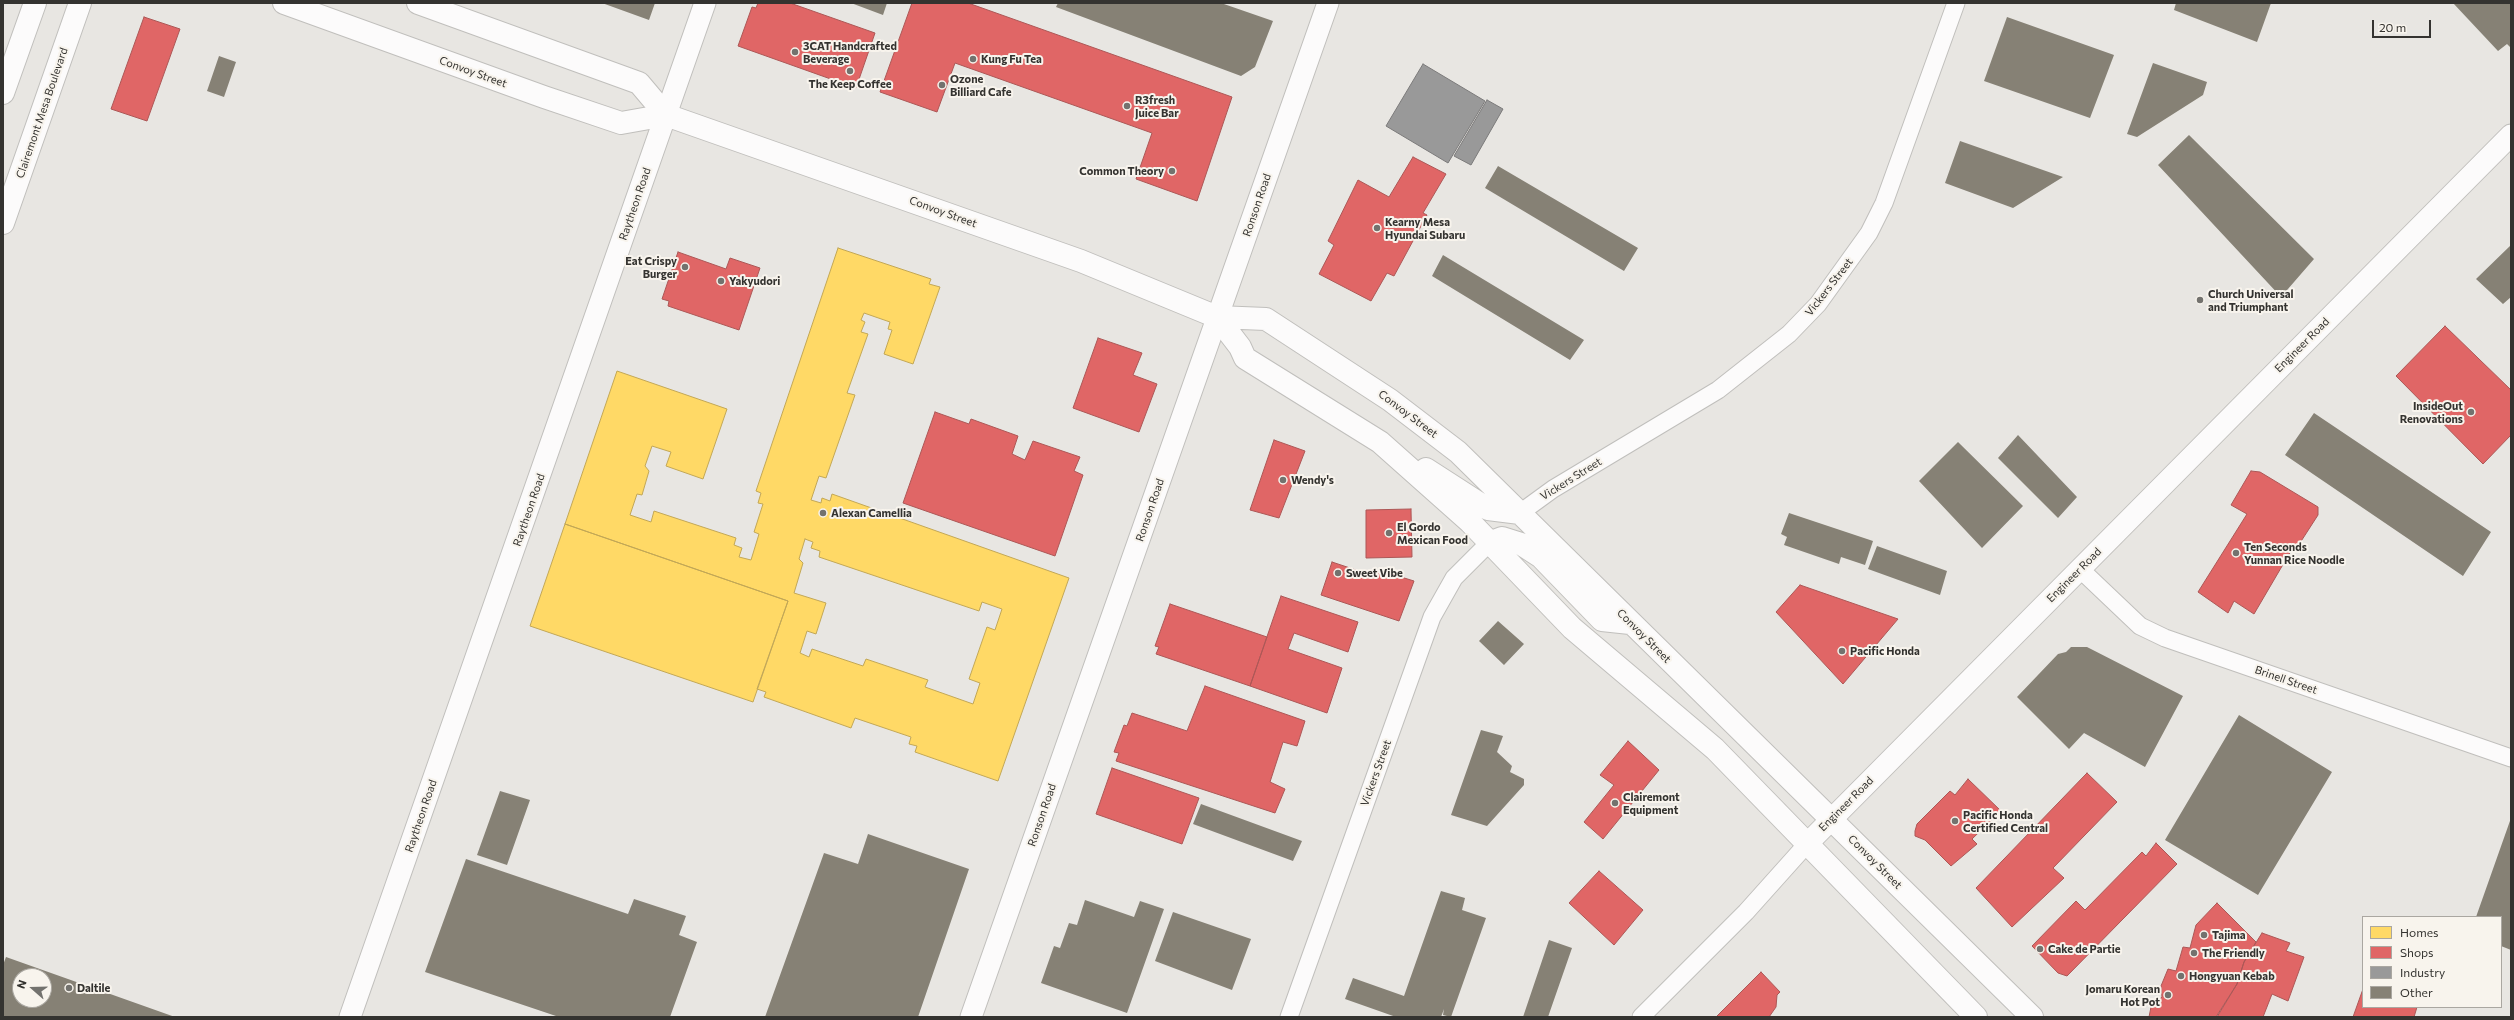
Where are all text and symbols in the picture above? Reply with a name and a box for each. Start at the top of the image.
scale bar [2374,12,2433,38]
text: 20 m [2379,20,2406,34]
place label: 3CAT Handcrafted Beverage [803,39,897,65]
street label: Clairemont Mesa Boulevard [13,46,71,180]
marker: 3CAT Handcrafted Beverage [790,47,800,57]
place label: Kung Fu Tea [981,52,1042,66]
street label: Convoy Street [437,54,509,90]
marker: Kung Fu Tea [968,54,978,64]
marker: The Keep Coffee [845,66,855,76]
place label: Ozone Billiard Cafe [950,72,1012,98]
place label: The Keep Coffee [809,77,891,91]
marker: Ozone Billiard Cafe [937,80,947,90]
place label: R3fresh Juice Bar [1135,93,1179,119]
marker: R3fresh Juice Bar [1122,101,1132,111]
place label: Common Theory [1079,164,1164,178]
street label: Raytheon Road [616,166,654,242]
marker: Common Theory [1167,166,1177,176]
street label: Ronson Road [1240,172,1274,238]
street label: Convoy Street [907,194,979,230]
place label: Kearny Mesa Hyundai Subaru [1385,215,1465,241]
marker: Kearny Mesa Hyundai Subaru [1372,223,1382,233]
place label: Eat Crispy Burger [625,254,677,280]
street label: Vickers Street [1802,255,1856,319]
marker: Eat Crispy Burger [680,262,690,272]
place label: Yakyudori [729,274,780,288]
marker: Yakyudori [716,276,726,286]
place label: Church Universal and Triumphant [2208,287,2294,313]
marker: Church Universal and Triumphant [2195,295,2205,305]
street label: Engineer Road [2272,315,2332,375]
street label: Convoy Street [1376,387,1440,441]
place label: InsideOut Renovations [2400,399,2463,425]
marker: InsideOut Renovations [2466,407,2476,417]
street label: Vickers Street [1538,455,1604,503]
street label: Raytheon Road [510,472,548,548]
place label: Wendy's [1291,473,1334,487]
marker: Wendy's [1278,475,1288,485]
street label: Ronson Road [1133,477,1167,543]
place label: Alexan Camellia [831,506,912,520]
marker: Alexan Camellia [818,508,828,518]
place label: El Gordo Mexican Food [1397,520,1468,546]
marker: El Gordo Mexican Food [1384,528,1394,538]
place label: Ten Seconds Yunnan Rice Noodle [2244,540,2345,566]
street label: Engineer Road [2044,545,2104,605]
marker: Ten Seconds Yunnan Rice Noodle [2231,548,2241,558]
place label: Sweet Vibe [1346,566,1403,580]
marker: Sweet Vibe [1333,568,1343,578]
street label: Convoy Street [1614,606,1674,666]
place label: Pacific Honda [1850,644,1920,658]
marker: Pacific Honda [1837,646,1847,656]
street label: Brinell Street [2253,663,2319,697]
street label: Vickers Street [1358,738,1394,808]
street label: Engineer Road [1816,774,1876,834]
street label: Raytheon Road [402,778,440,854]
street label: Ronson Road [1025,782,1059,848]
place label: Clairemont Equipment [1623,790,1680,816]
marker: Clairemont Equipment [1610,798,1620,808]
place label: Pacific Honda Certified Central [1963,808,2048,834]
marker: Pacific Honda Certified Central [1950,816,1960,826]
street label: Convoy Street [1845,832,1905,892]
legend [2362,916,2502,1008]
text: Homes [2400,925,2438,939]
place label: Tajima [2212,928,2246,942]
marker: Tajima [2199,930,2209,940]
place label: Cake de Partie [2048,942,2121,956]
marker: Cake de Partie [2035,944,2045,954]
text: Shops [2400,945,2434,959]
place label: The Friendly [2202,946,2265,960]
marker: The Friendly [2189,948,2199,958]
text: Industry [2400,965,2445,979]
north arrow [12,968,52,1008]
place label: Hongyuan Kebab [2189,969,2275,983]
marker: Hongyuan Kebab [2176,971,2186,981]
text: N [14,978,29,990]
place label: Daltile [77,981,110,995]
place label: Jomaru Korean Hot Pot [2085,982,2160,1008]
marker: Daltile [64,983,74,993]
text: Other [2400,985,2433,999]
marker: Jomaru Korean Hot Pot [2163,990,2173,1000]

